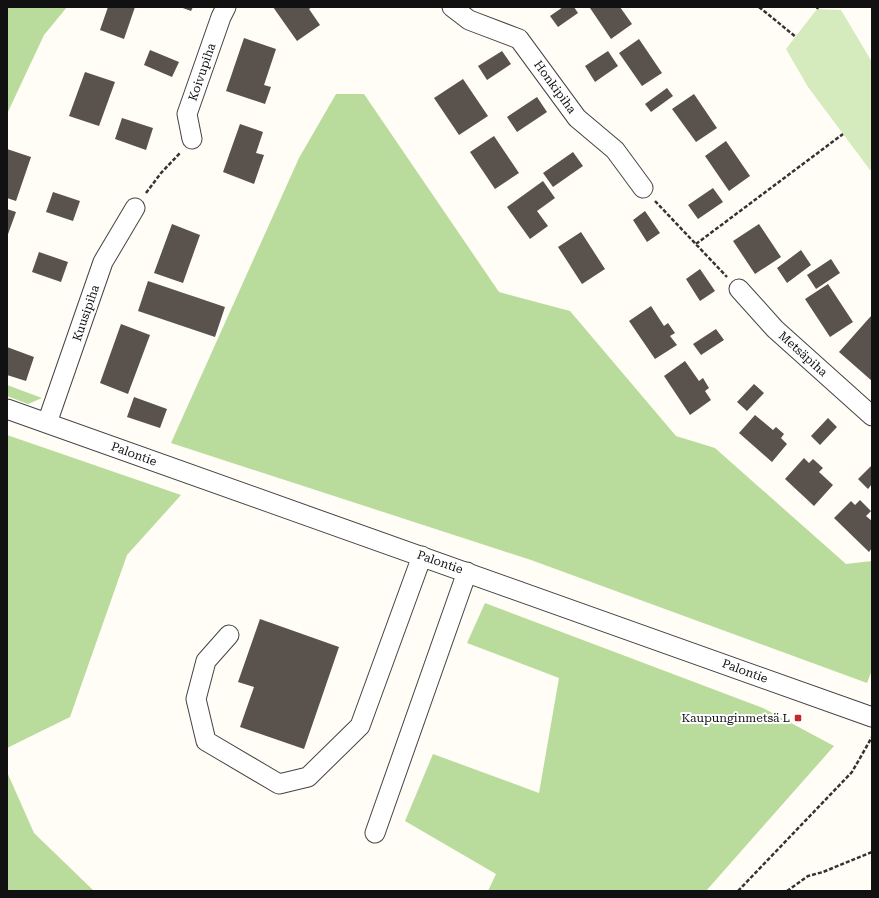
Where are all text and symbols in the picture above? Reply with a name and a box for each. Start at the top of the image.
street label: Koivupiha [186,41,219,103]
street label: Honkipiha [531,58,579,117]
street label: Kuusipiha [70,282,102,343]
street label: Metsäpiha [776,329,831,380]
street label: Palontie [109,439,159,469]
street label: Palontie [415,548,465,577]
street label: Palontie [720,656,770,686]
place label: Kaupunginmetsä L [681,711,790,725]
marker: Kaupunginmetsä L [793,713,803,723]

